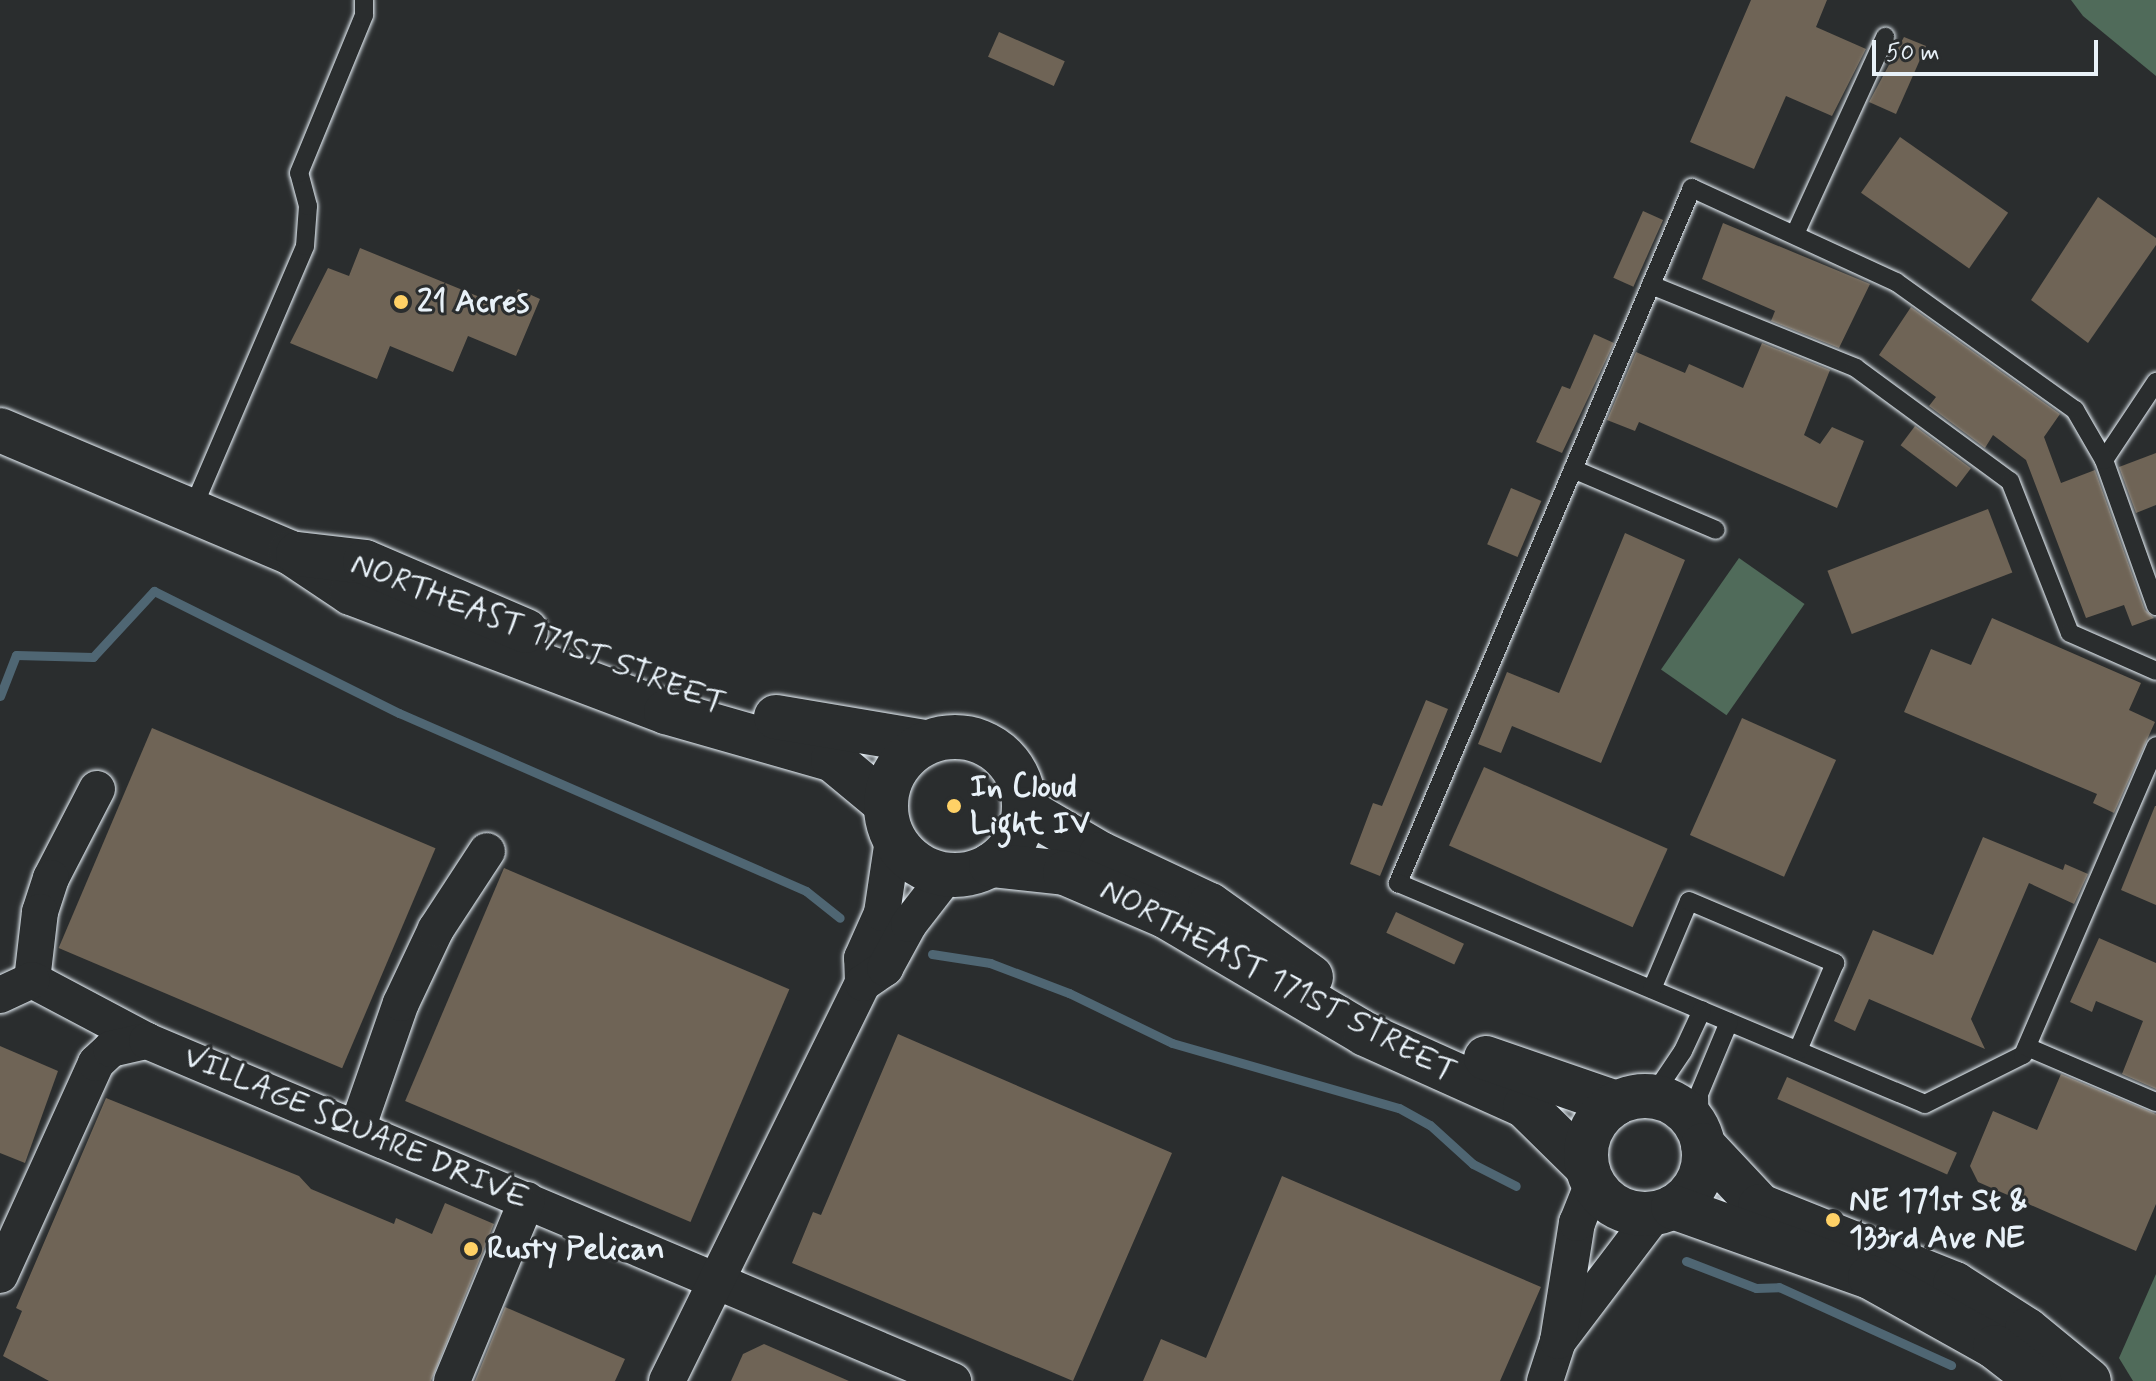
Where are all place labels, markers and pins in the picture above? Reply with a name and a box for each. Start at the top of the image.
place label: 21 Acres [417,283,529,321]
marker: 21 Acres [392,293,410,311]
place label: In Cloud Light IV [970,769,1090,844]
marker: In Cloud Light IV [945,797,963,815]
place label: NE 171st St & 133rd Ave NE [1849,1183,2028,1258]
marker: NE 171st St & 133rd Ave NE [1824,1211,1842,1229]
place label: Rusty Pelican [487,1230,664,1268]
marker: Rusty Pelican [462,1240,480,1258]

